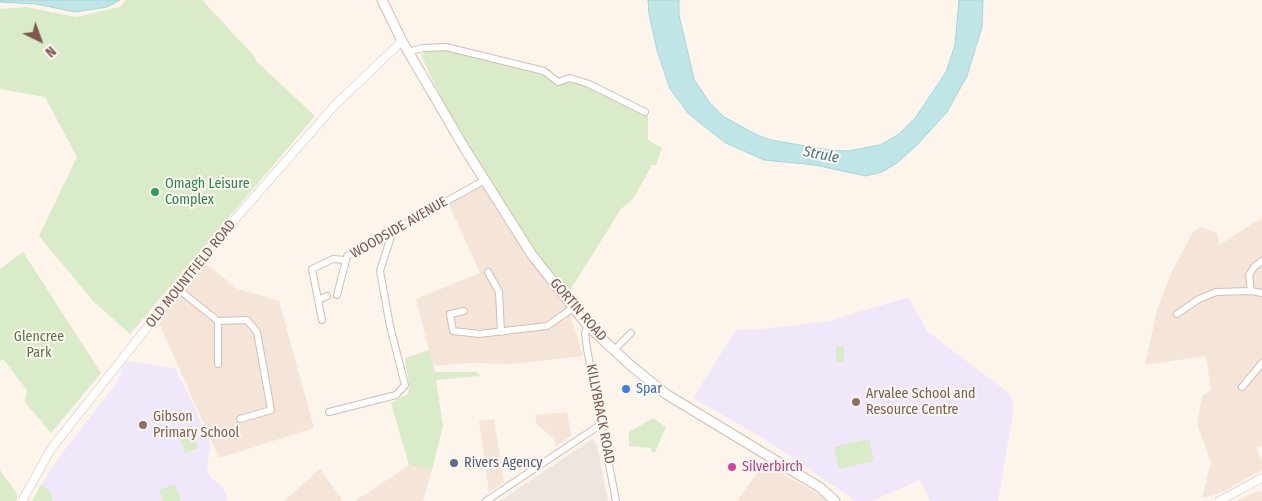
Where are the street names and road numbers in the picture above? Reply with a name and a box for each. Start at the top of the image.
street label: WOODSIDE AVENUE [348,193,450,263]
street label: OLD MOUNTFIELD ROAD [142,217,240,331]
street label: GORTIN ROAD [546,275,610,345]
street label: KILLYBRACK ROAD [582,363,618,465]

